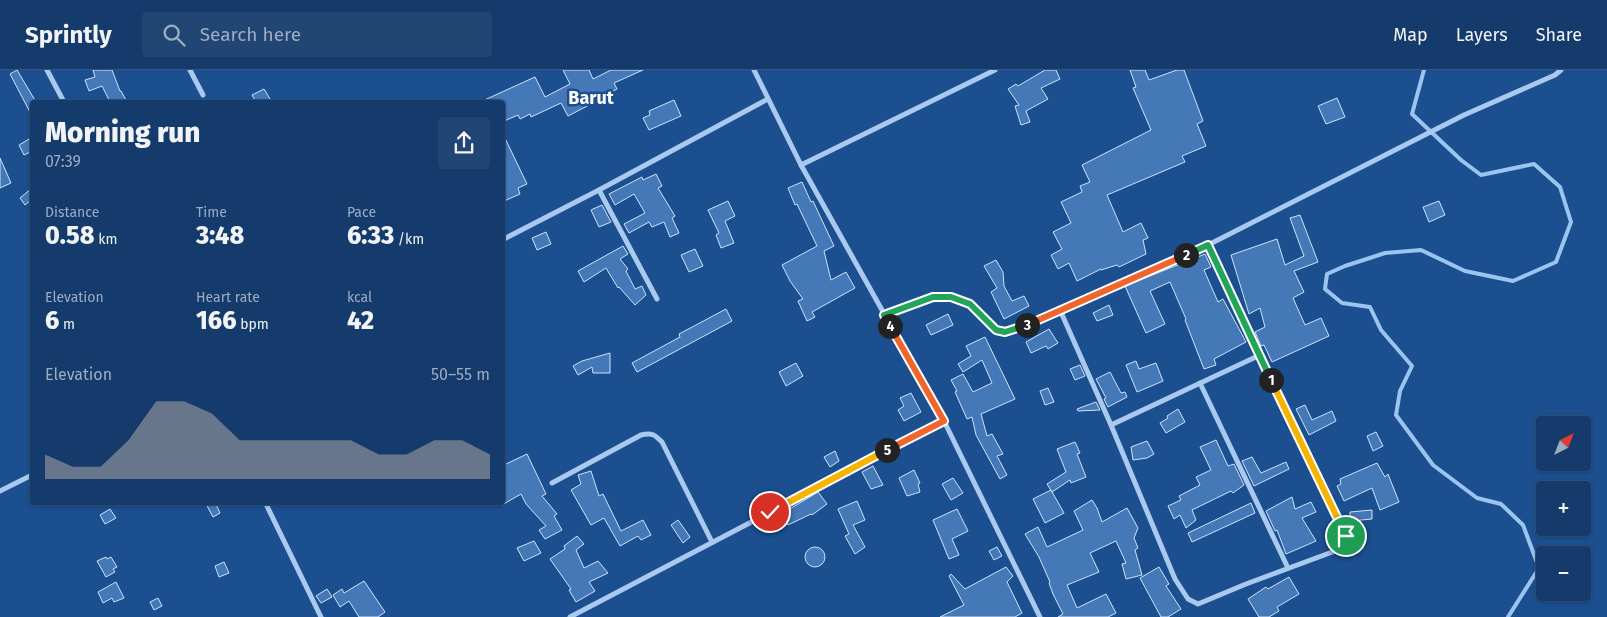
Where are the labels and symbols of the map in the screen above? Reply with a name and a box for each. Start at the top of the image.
district label: Barut [568,87,615,109]
pin: 2 [1174,242,1198,268]
pin: 3 [1014,312,1040,338]
pin: 4 [878,314,902,338]
pin: 1 [1258,368,1284,392]
north arrow [1536,416,1591,471]
pin: 5 [874,438,900,462]
pin [749,491,791,533]
pin [1325,515,1367,557]

